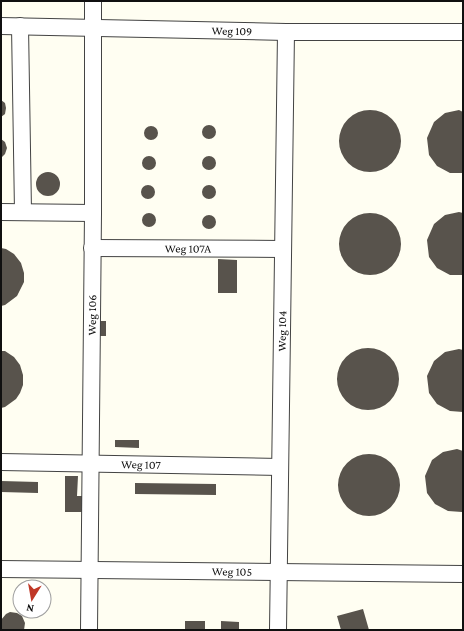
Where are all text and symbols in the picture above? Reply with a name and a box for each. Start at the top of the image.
street label: Weg 109 [211,23,252,38]
street label: Weg 107A [165,241,211,256]
street label: Weg 106 [85,295,99,335]
street label: Weg 104 [275,311,289,352]
street label: Weg 107 [121,457,162,472]
street label: Weg 105 [212,564,252,579]
north arrow [12,579,52,619]
text: N [25,602,35,615]

